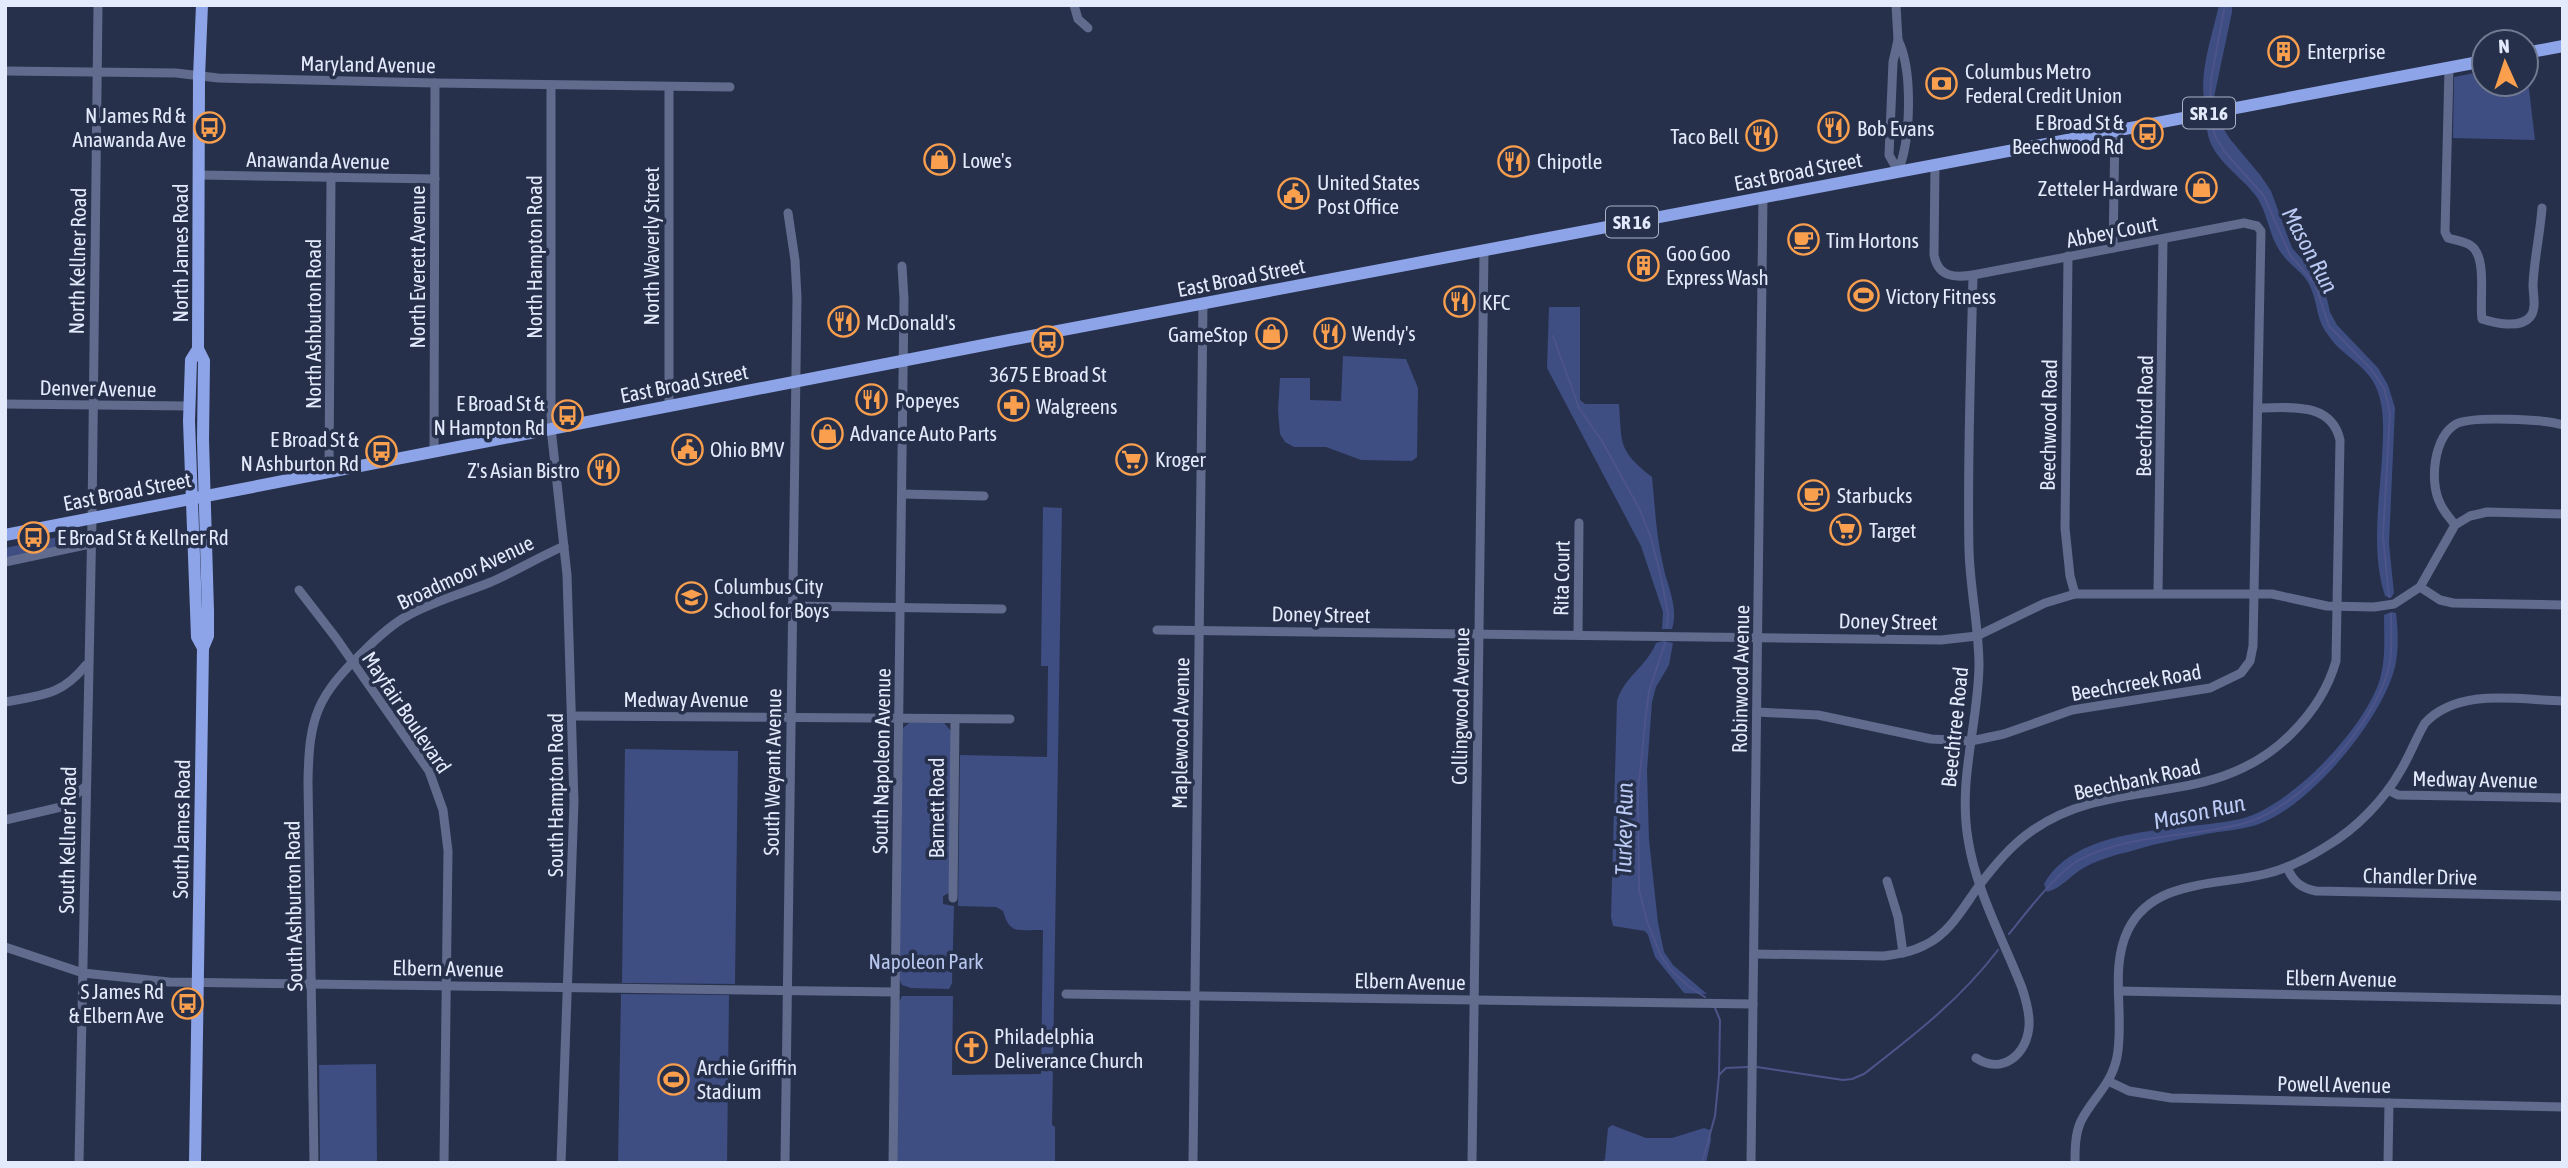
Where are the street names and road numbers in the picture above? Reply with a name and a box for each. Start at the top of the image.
street label: Maryland Avenue [300,51,436,77]
road number: SR 16 [2183,97,2235,128]
street label: Anawanda Avenue [246,147,390,173]
street label: East Broad Street [1732,147,1864,195]
street label: North Waverly Street [639,167,663,325]
street label: North Hampton Road [522,175,546,339]
street label: North James Road [168,184,192,322]
street label: North Everett Avenue [405,185,429,349]
street label: North Kellner Road [64,187,90,335]
road number: SR 16 [1606,206,1658,238]
street label: Abbey Court [2064,210,2160,252]
street label: North Ashburton Road [301,239,325,409]
street label: East Broad Street [1175,253,1307,301]
street label: Beechford Road [2131,355,2157,477]
street label: East Broad Street [618,359,750,407]
street label: Beechwood Road [2035,359,2061,491]
street label: Denver Avenue [39,375,157,401]
street label: East Broad Street [61,467,193,515]
street label: Broadmoor Avenue [393,530,537,614]
street label: Rita Court [1548,540,1574,616]
street label: Doney Street [1271,601,1371,627]
street label: Robinwood Avenue [1727,605,1753,753]
street label: Doney Street [1838,608,1938,634]
street label: Collingwood Avenue [1447,627,1473,785]
street label: Mayfair Boulevard [358,647,456,777]
street label: Maplewood Avenue [1167,657,1193,809]
street label: Beechcreek Road [2069,659,2203,705]
street label: Beechtree Road [1936,666,1972,788]
street label: South Napoleon Avenue [867,668,895,854]
street label: Medway Avenue [623,687,749,711]
street label: South Weyant Avenue [759,688,785,856]
street label: South Hampton Road [543,713,567,877]
street label: Beechbank Road [2071,754,2203,804]
street label: Barnett Road [924,758,948,858]
street label: South James Road [168,759,194,899]
street label: South Kellner Road [54,766,80,914]
street label: Medway Avenue [2412,766,2538,792]
street label: South Ashburton Road [280,820,306,992]
street label: Chandler Drive [2363,863,2477,889]
street label: Elbern Avenue [392,955,504,981]
street label: Elbern Avenue [2285,965,2397,991]
street label: Elbern Avenue [1354,968,1466,994]
street label: Powell Avenue [2277,1071,2391,1097]

